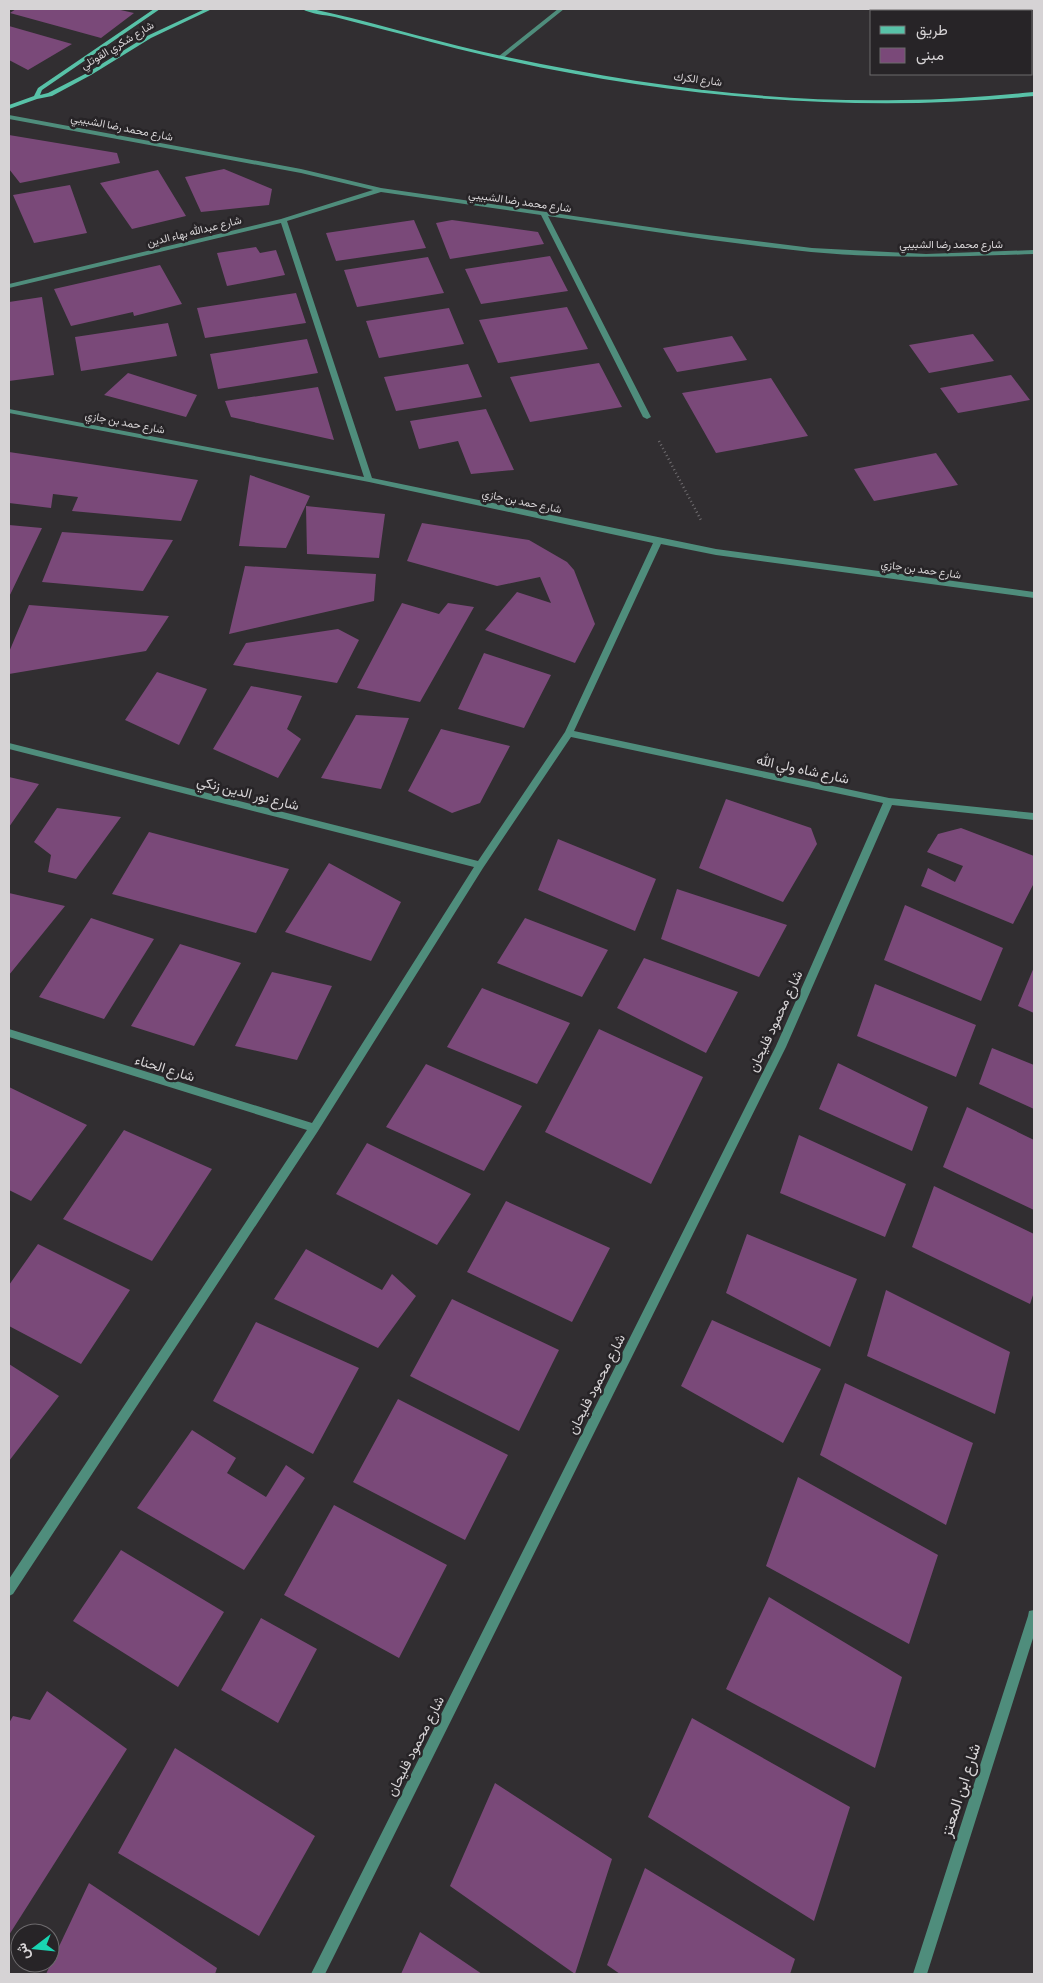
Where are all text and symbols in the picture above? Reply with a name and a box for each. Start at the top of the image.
legend [870,10,1033,75]
street label: شارع شكري القوتلي [78,17,158,75]
text: طريق [916,20,948,40]
text: مبنى [916,45,944,65]
street label: شارع الكرك [673,69,723,90]
street label: شارع محمد رضا الشبيبي [69,110,175,147]
street label: شارع محمد رضا الشبيبي [467,187,573,218]
street label: شارع عبدالله بهاء الدين [145,212,243,251]
street label: شارع محمد رضا الشبيبي [899,237,1003,254]
street label: شارع حمد بن جازي [83,407,166,440]
street label: شارع حمد بن جازي [480,486,563,519]
street label: شارع حمد بن جازي [880,556,962,585]
street label: شارع شاه ولي الله [754,750,851,791]
street label: شارع نور الدين زنكي [194,772,301,817]
street label: شارع محمود فليحان [744,967,808,1076]
street label: شارع الحناء [132,1050,197,1088]
street label: شارع محمود فليحان [563,1331,631,1438]
street label: شارع محمود فليحان [382,1693,450,1800]
street label: شارع ابن المعتز [935,1741,986,1841]
north arrow [10,1923,60,1973]
text: ش [11,1941,33,1962]

